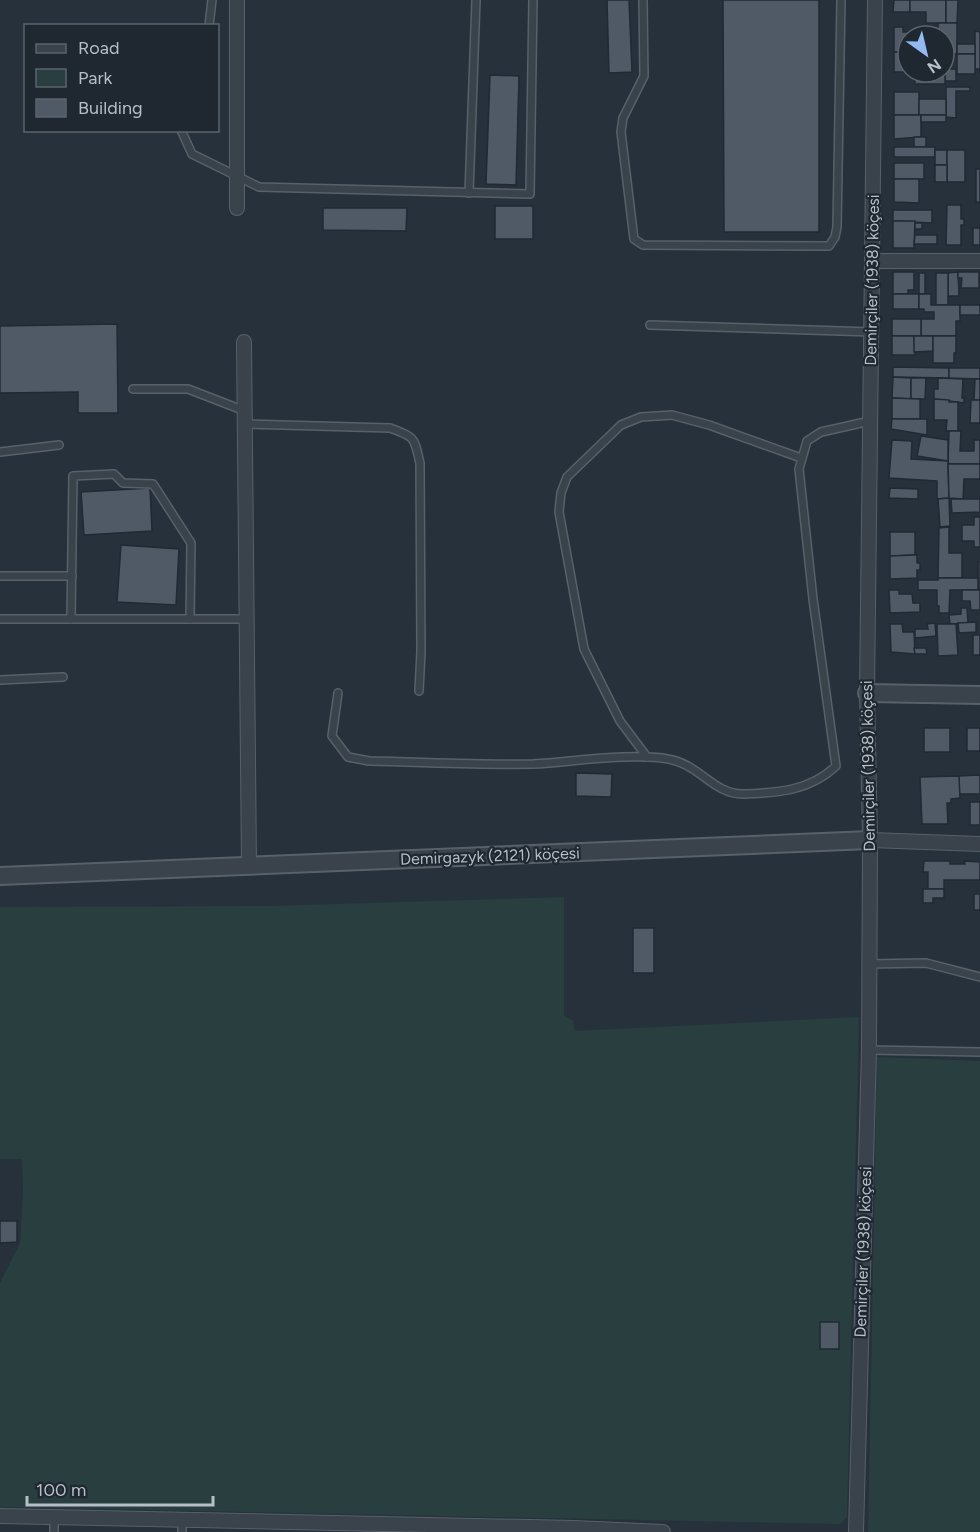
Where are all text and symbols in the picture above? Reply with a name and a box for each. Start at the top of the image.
legend [24,24,219,132]
north arrow [896,24,956,84]
text: Road [78,37,119,59]
text: N [924,55,945,77]
text: Park [78,67,113,89]
text: Building [78,97,143,119]
street label: Demirçiler (1938) köçesi [861,194,883,366]
street label: Demirçiler (1938) köçesi [857,680,879,852]
street label: Demirgazyk (2121) köçesi [400,843,580,869]
street label: Demirçiler (1938) köçesi [851,1166,875,1338]
scale bar [27,1469,213,1507]
text: 100 m [36,1479,86,1501]

